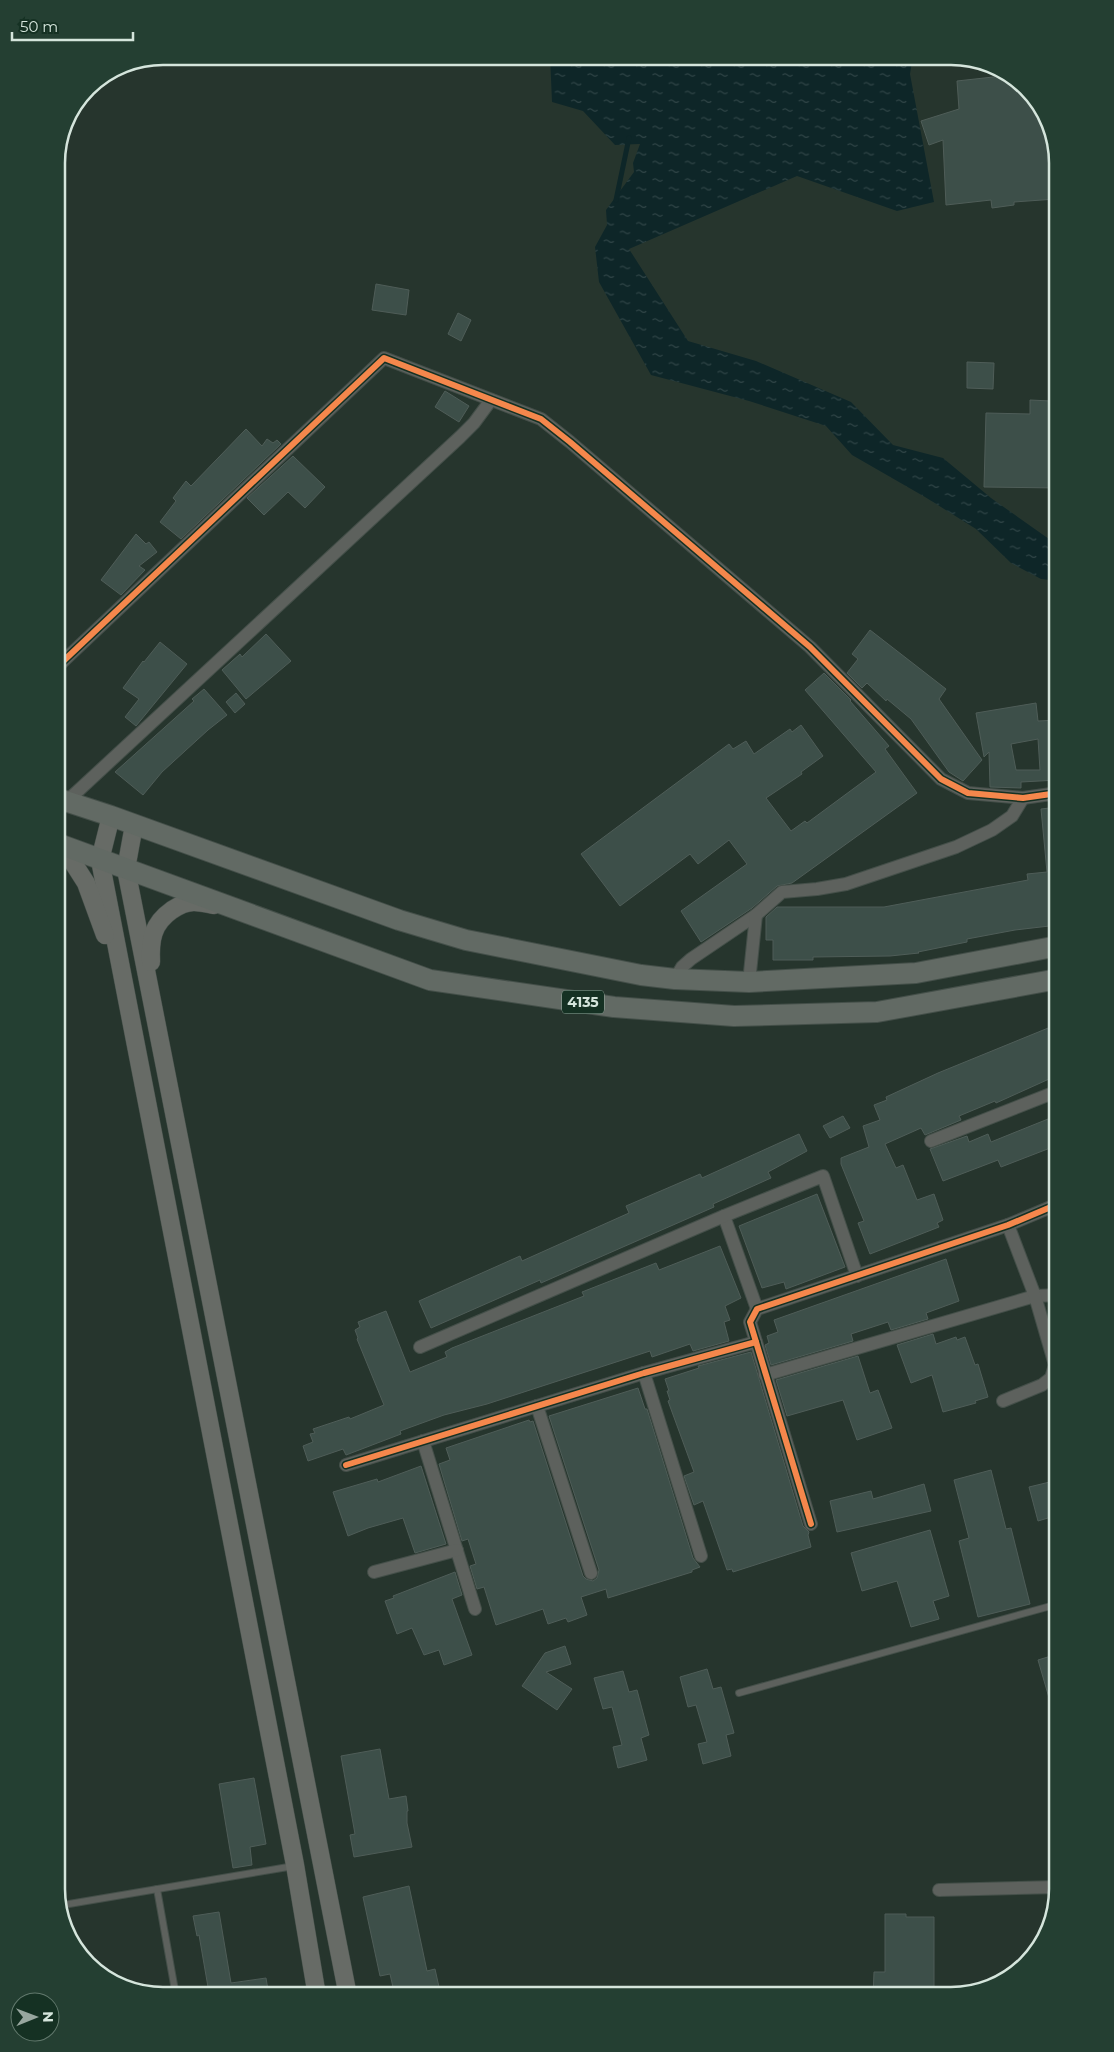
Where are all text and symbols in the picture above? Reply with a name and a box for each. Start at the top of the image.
scale bar [12,10,134,42]
text: 50 m [20,17,58,36]
road number: 4135 [562,990,604,1014]
north arrow [10,1992,60,2042]
text: N [39,2011,57,2023]

